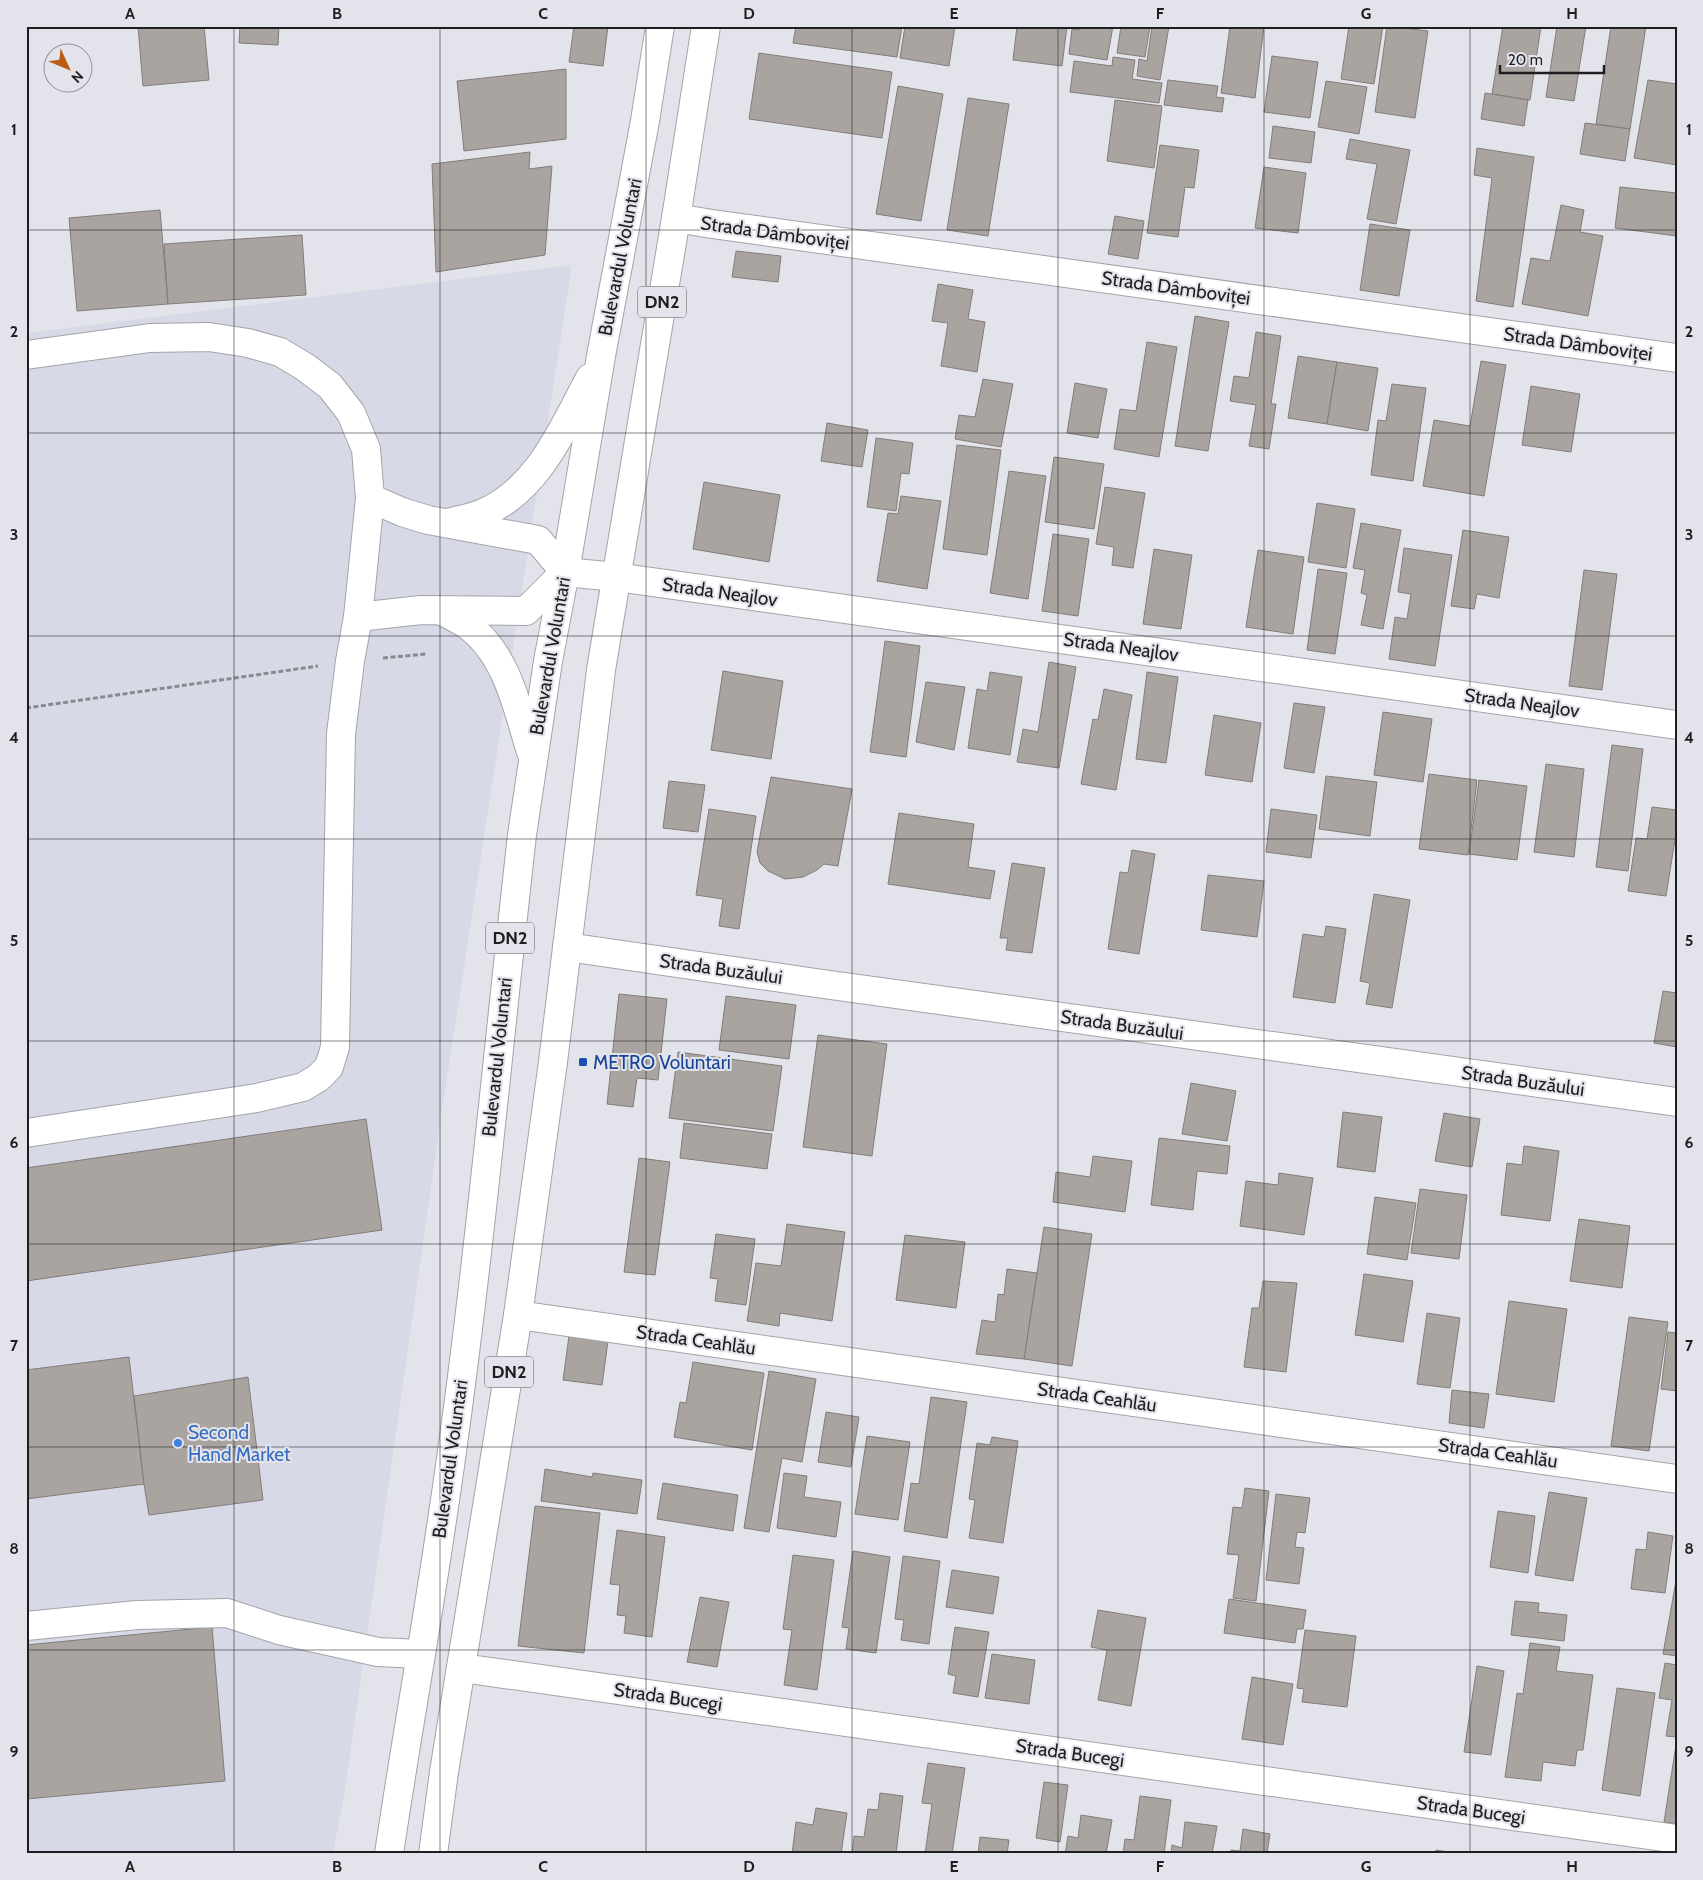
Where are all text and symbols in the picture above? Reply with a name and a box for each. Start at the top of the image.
text: A [125,4,135,23]
text: B [332,4,342,23]
text: C [538,4,548,23]
text: D [743,4,755,23]
text: E [949,4,959,23]
text: F [1156,4,1165,23]
text: G [1361,4,1371,23]
text: H [1566,4,1578,23]
north arrow [42,42,92,92]
scale bar [1500,42,1604,74]
text: 20 m [1508,51,1543,69]
text: N [67,67,87,87]
text: 1 [11,120,17,139]
text: 1 [1686,120,1692,139]
street label: Bulevardul Voluntari [593,176,647,338]
street label: Strada Dâmboviței [699,211,851,256]
street label: Strada Dâmboviței [1100,266,1252,311]
road number: DN2 [638,286,686,318]
text: 2 [10,322,18,341]
street label: Strada Dâmboviței [1502,322,1654,367]
text: 2 [1685,322,1693,341]
text: 3 [10,525,18,544]
text: 3 [1685,525,1693,544]
street label: Strada Neajlov [661,573,780,612]
street label: Bulevardul Voluntari [525,575,575,737]
street label: Strada Neajlov [1062,628,1181,667]
street label: Strada Neajlov [1463,684,1582,723]
text: 4 [9,728,19,747]
text: 4 [1684,728,1694,747]
road number: DN2 [486,922,534,954]
text: 5 [10,931,18,950]
text: 5 [1685,931,1693,950]
street label: Strada Buzăului [658,949,784,989]
street label: Bulevardul Voluntari [477,976,517,1138]
street label: Strada Buzăului [1059,1005,1185,1045]
place label: METRO Voluntari [593,1051,731,1074]
marker: METRO Voluntari [577,1056,589,1068]
street label: Strada Buzăului [1460,1061,1586,1101]
text: 6 [10,1133,19,1152]
text: 6 [1685,1133,1694,1152]
street label: Strada Ceahlău [635,1320,757,1360]
text: 7 [10,1336,19,1355]
text: 7 [1685,1336,1694,1355]
road number: DN2 [485,1356,533,1388]
street label: Strada Ceahlău [1036,1377,1158,1417]
street label: Bulevardul Voluntari [427,1378,473,1540]
place label: Second Hand Market [188,1421,291,1466]
street label: Strada Ceahlău [1437,1433,1559,1473]
marker: Second Hand Market [172,1437,184,1449]
text: 8 [9,1539,19,1558]
text: 8 [1684,1539,1694,1558]
street label: Strada Bucegi [612,1678,724,1716]
street label: Strada Bucegi [1014,1734,1126,1772]
text: 9 [10,1742,19,1761]
text: 9 [1685,1742,1694,1761]
street label: Strada Bucegi [1415,1791,1527,1829]
text: A [125,1857,135,1876]
text: B [332,1857,342,1876]
text: C [538,1857,548,1876]
text: D [743,1857,755,1876]
text: E [949,1857,959,1876]
text: F [1156,1857,1165,1876]
text: G [1361,1857,1371,1876]
text: H [1566,1857,1578,1876]

